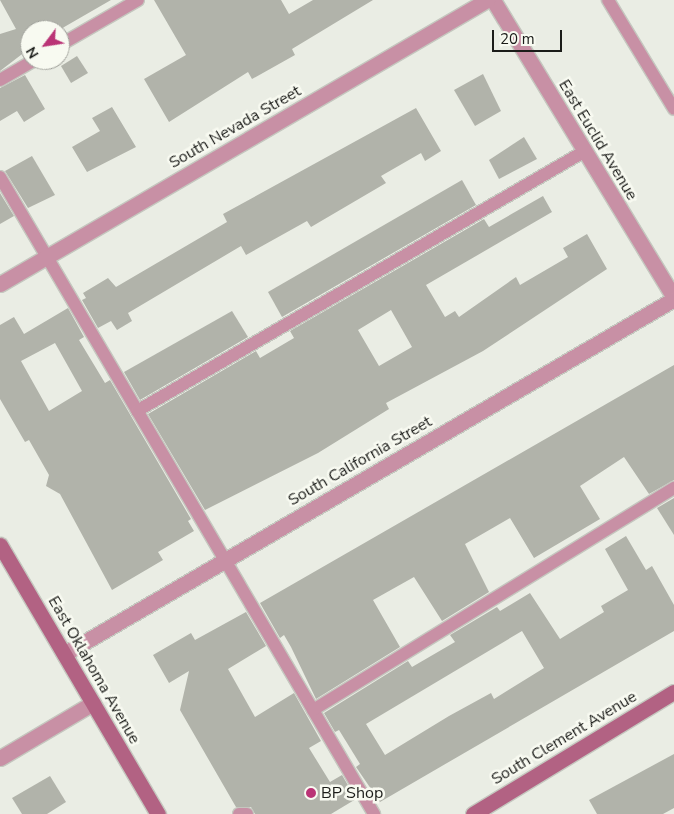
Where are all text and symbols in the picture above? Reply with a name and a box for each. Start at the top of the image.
north arrow [20,20,70,70]
scale bar [494,20,564,52]
text: 20 m [500,29,535,49]
text: N [22,43,43,62]
street label: East Euclid Avenue [554,76,642,204]
street label: South Nevada Street [166,81,304,173]
street label: South California Street [285,412,435,510]
street label: East Oklahoma Avenue [44,593,144,747]
street label: South Clement Avenue [488,687,640,789]
place label: BP Shop [321,783,383,803]
marker: BP Shop [305,787,317,799]

